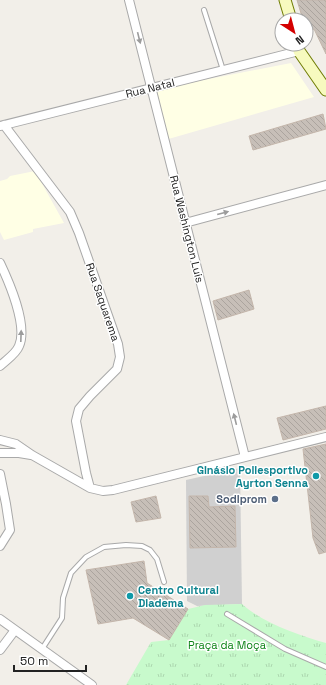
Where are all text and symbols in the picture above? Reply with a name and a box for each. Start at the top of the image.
north arrow [274,12,314,52]
one-way arrow [136,32,142,44]
text: N [293,32,307,48]
street label: Rua Natal [124,75,176,101]
street label: Rua Washington Luis [167,174,207,284]
one-way arrow [217,209,229,215]
street label: Rua Saquarema [83,261,123,344]
one-way arrow [18,329,24,342]
one-way arrow [232,413,238,426]
place label: Ginásio Poliesportivo Ayrton Senna [197,463,309,490]
marker: Ginásio Poliesportivo Ayrton Senna [311,471,321,481]
place label: Sodiprom [216,492,267,506]
marker: Sodiprom [270,494,280,504]
place label: Centro Cultural Diadema [138,583,219,610]
marker: Centro Cultural Diadema [125,591,135,601]
park label: Praça da Moça [188,638,267,652]
scale bar [14,647,86,673]
text: 50 m [20,653,48,669]

